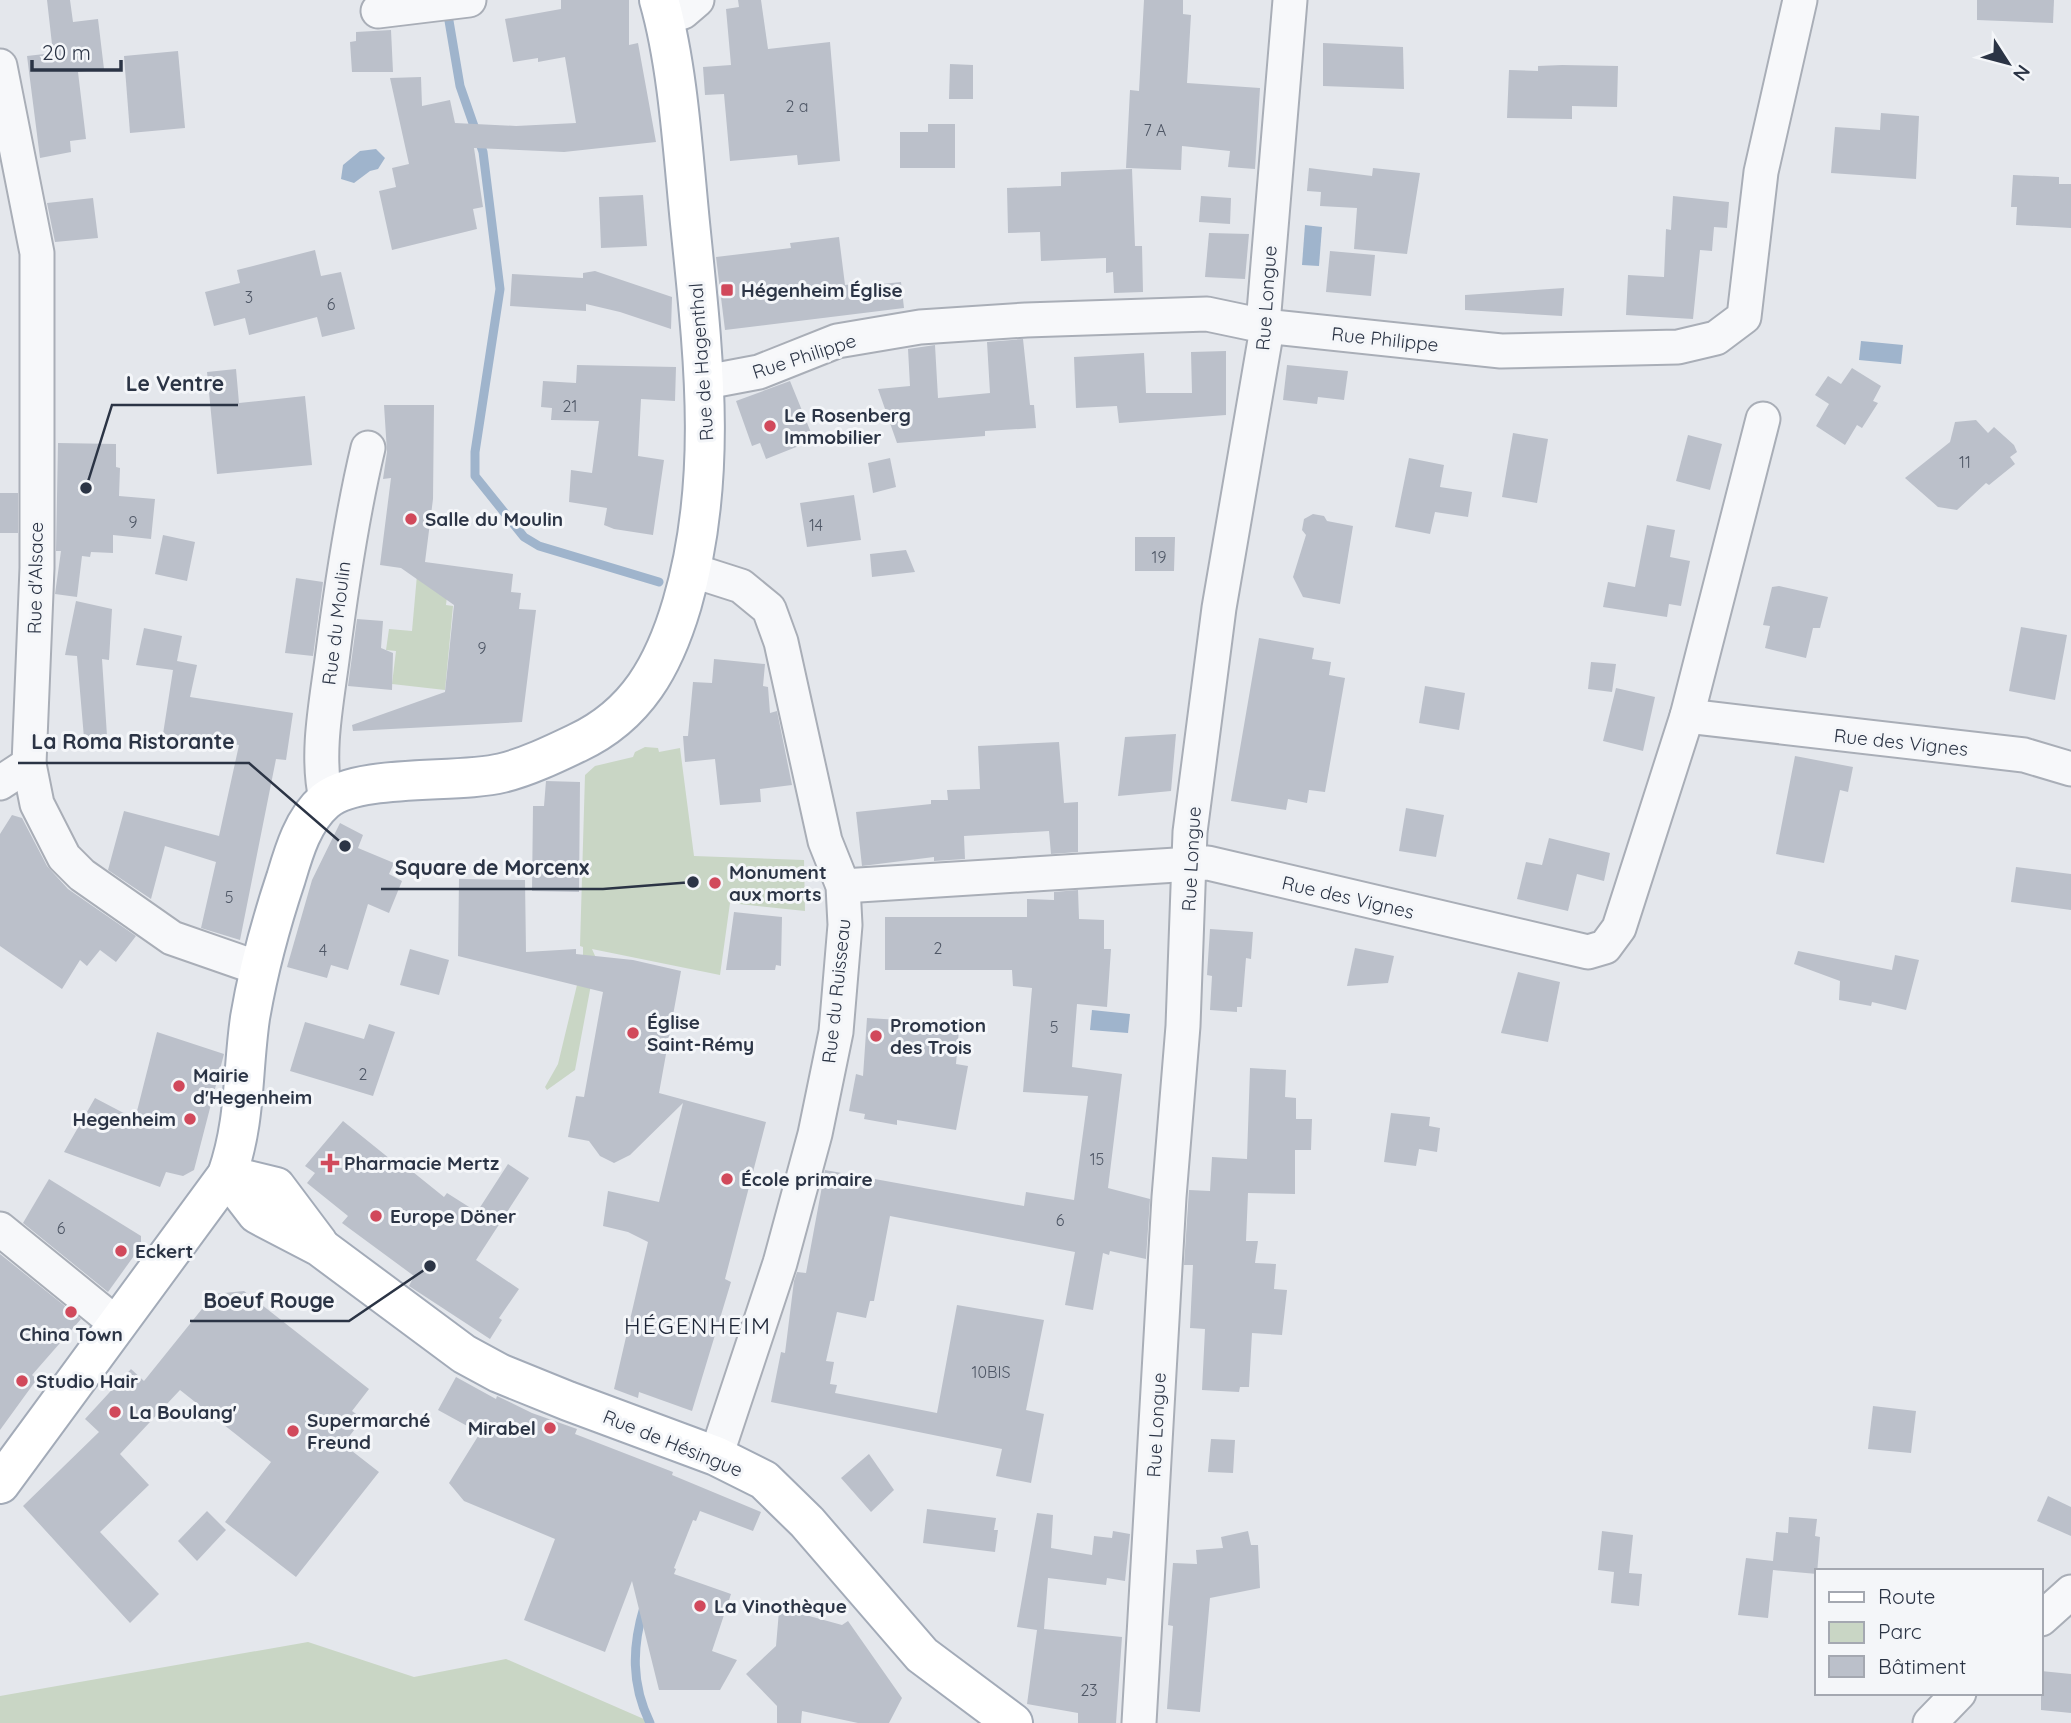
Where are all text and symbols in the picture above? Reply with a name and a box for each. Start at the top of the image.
scale bar [32,28,121,72]
north arrow [1973,28,2043,98]
text: 20 m [42,39,91,65]
text: N [2008,60,2036,86]
house number: 2 a [786,96,808,116]
house number: 7 A [1144,120,1166,140]
street label: Rue Longue [1250,245,1282,351]
place label: Hégenheim Église [741,278,903,302]
street label: Rue de Hagenthal [684,282,718,442]
marker: Hégenheim Église [719,282,735,298]
house number: 3 [245,287,253,307]
house number: 6 [327,294,336,314]
street label: Rue Philippe [1330,321,1440,357]
street label: Rue Philippe [749,328,859,384]
callout: Le Ventre [112,363,238,405]
text: Le Ventre [126,370,224,396]
house number: 21 [563,396,577,416]
place label: Le Rosenberg Immobilier [784,403,911,449]
marker: Le Rosenberg Immobilier [762,418,778,434]
house number: 11 [1959,452,1971,472]
place label: Salle du Moulin [425,507,563,531]
marker: Salle du Moulin [403,511,419,527]
house number: 9 [129,512,138,532]
house number: 14 [809,515,823,535]
street label: Rue d'Alsace [22,522,48,634]
house number: 19 [1152,547,1166,567]
street label: Rue du Moulin [317,560,355,686]
house number: 9 [478,638,487,658]
callout: La Roma Ristorante [18,721,249,763]
street label: Rue des Vignes [1833,723,1969,761]
text: La Roma Ristorante [31,728,235,754]
street label: Rue Longue [1176,806,1206,912]
callout: Square de Morcenx [381,847,603,889]
text: Square de Morcenx [395,854,589,880]
place label: Monument aux morts [729,860,827,906]
street label: Rue des Vignes [1280,870,1416,924]
marker: Monument aux morts [707,875,723,891]
house number: 5 [225,887,233,907]
street label: Rue du Ruisseau [816,918,856,1064]
house number: 2 [934,938,943,958]
house number: 4 [319,940,327,960]
place label: Église Saint-Rémy [647,1010,754,1056]
place label: Promotion des Trois [890,1013,986,1059]
house number: 5 [1050,1017,1058,1037]
marker: Église Saint-Rémy [625,1025,641,1041]
marker: Promotion des Trois [868,1028,884,1044]
place label: Mairie d'Hegenheim [193,1063,312,1109]
house number: 2 [359,1064,368,1084]
marker: Mairie d'Hegenheim [171,1078,187,1094]
place label: Hegenheim [73,1107,176,1131]
marker: Hegenheim [182,1111,198,1127]
house number: 15 [1090,1149,1104,1169]
place label: Pharmacie Mertz [344,1151,499,1175]
marker: Pharmacie Mertz [322,1155,338,1171]
place label: École primaire [741,1167,873,1191]
marker: École primaire [719,1171,735,1187]
place label: Europe Döner [390,1204,516,1228]
marker: Europe Döner [368,1208,384,1224]
house number: 6 [1056,1210,1065,1230]
house number: 6 [57,1218,66,1238]
place label: Eckert [135,1239,193,1263]
marker: Eckert [113,1243,129,1259]
callout: Boeuf Rouge [190,1279,349,1321]
text: Boeuf Rouge [203,1287,335,1313]
marker: China Town [63,1304,79,1320]
district label: HÉGENHEIM [624,1311,772,1340]
place label: China Town [19,1322,123,1346]
house number: 10BIS [972,1362,1010,1382]
place label: Studio Hair [36,1369,138,1393]
street label: Rue Longue [1141,1372,1171,1478]
marker: Studio Hair [14,1373,30,1389]
place label: La Boulang' [129,1400,237,1424]
marker: La Boulang' [107,1404,123,1420]
street label: Rue de Hésingue [600,1404,746,1482]
place label: Supermarché Freund [307,1408,430,1454]
place label: Mirabel [468,1416,536,1440]
marker: Mirabel [542,1420,558,1436]
marker: Supermarché Freund [285,1423,301,1439]
legend [1815,1569,2043,1695]
text: Route [1878,1583,1935,1609]
place label: La Vinothèque [714,1594,847,1618]
marker: La Vinothèque [692,1598,708,1614]
text: Parc [1878,1618,1922,1644]
text: Bâtiment [1878,1653,1966,1679]
house number: 23 [1080,1680,1098,1700]

